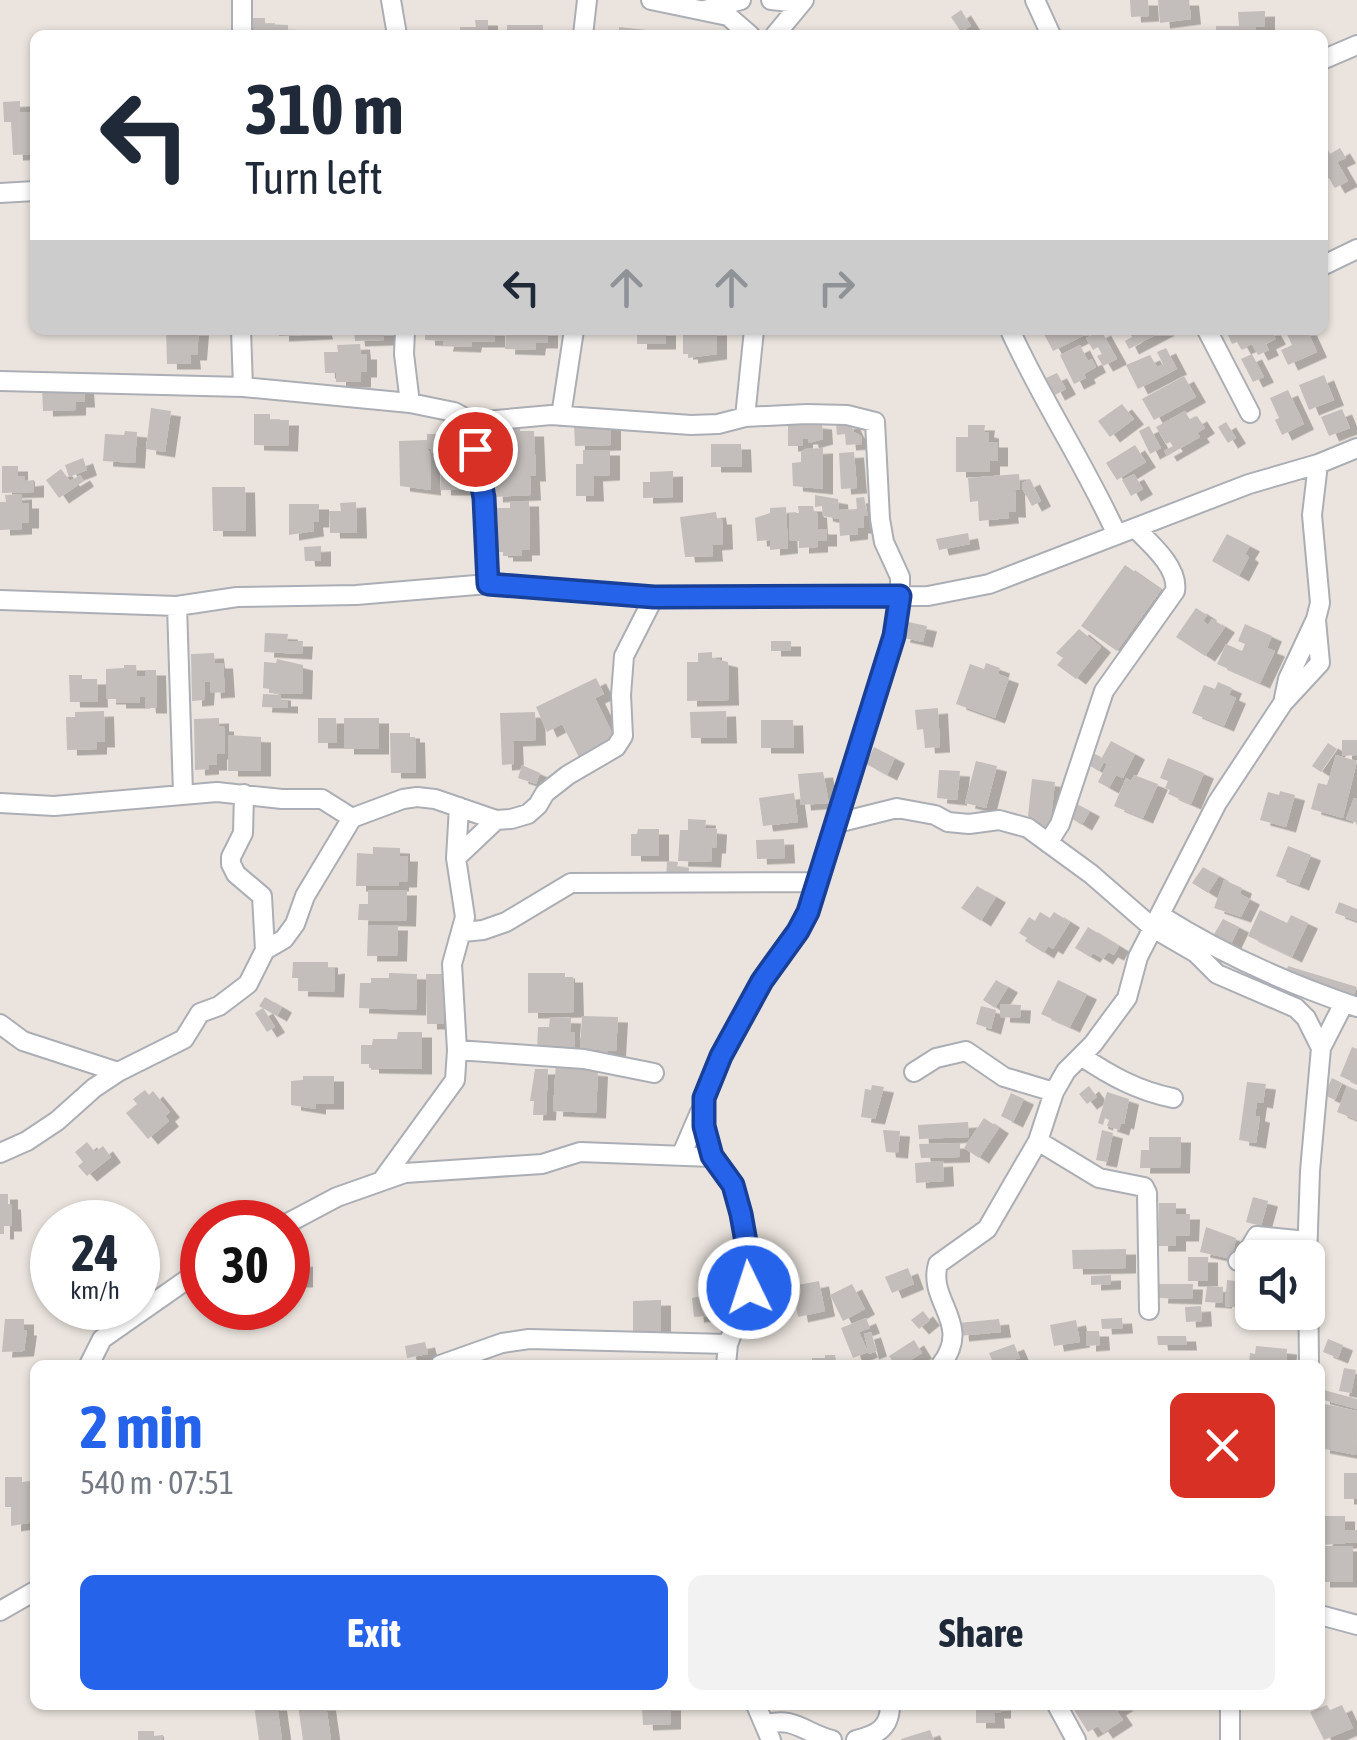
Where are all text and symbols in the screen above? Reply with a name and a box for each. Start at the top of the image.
text: 310 m [245,69,404,149]
icon: left [80,70,210,200]
text: Turn left [245,152,383,204]
icon: left [494,260,549,315]
icon: ahead [599,260,654,315]
icon: ahead [704,260,759,315]
icon: right [809,260,864,315]
pin [433,407,518,492]
icon: arrive [448,422,503,477]
speed limit sign: 30 [180,1200,310,1330]
text: 24 [71,1224,118,1282]
position arrow [697,1236,801,1340]
map controls [1235,1240,1325,1330]
button: sound [1235,1240,1325,1330]
text: km/h [70,1276,120,1304]
text: 2 min [80,1392,203,1461]
button: close [1170,1393,1275,1498]
text: 540 m · 07:51 [80,1464,234,1501]
button: Exit [80,1575,668,1690]
button: Share [688,1575,1275,1690]

